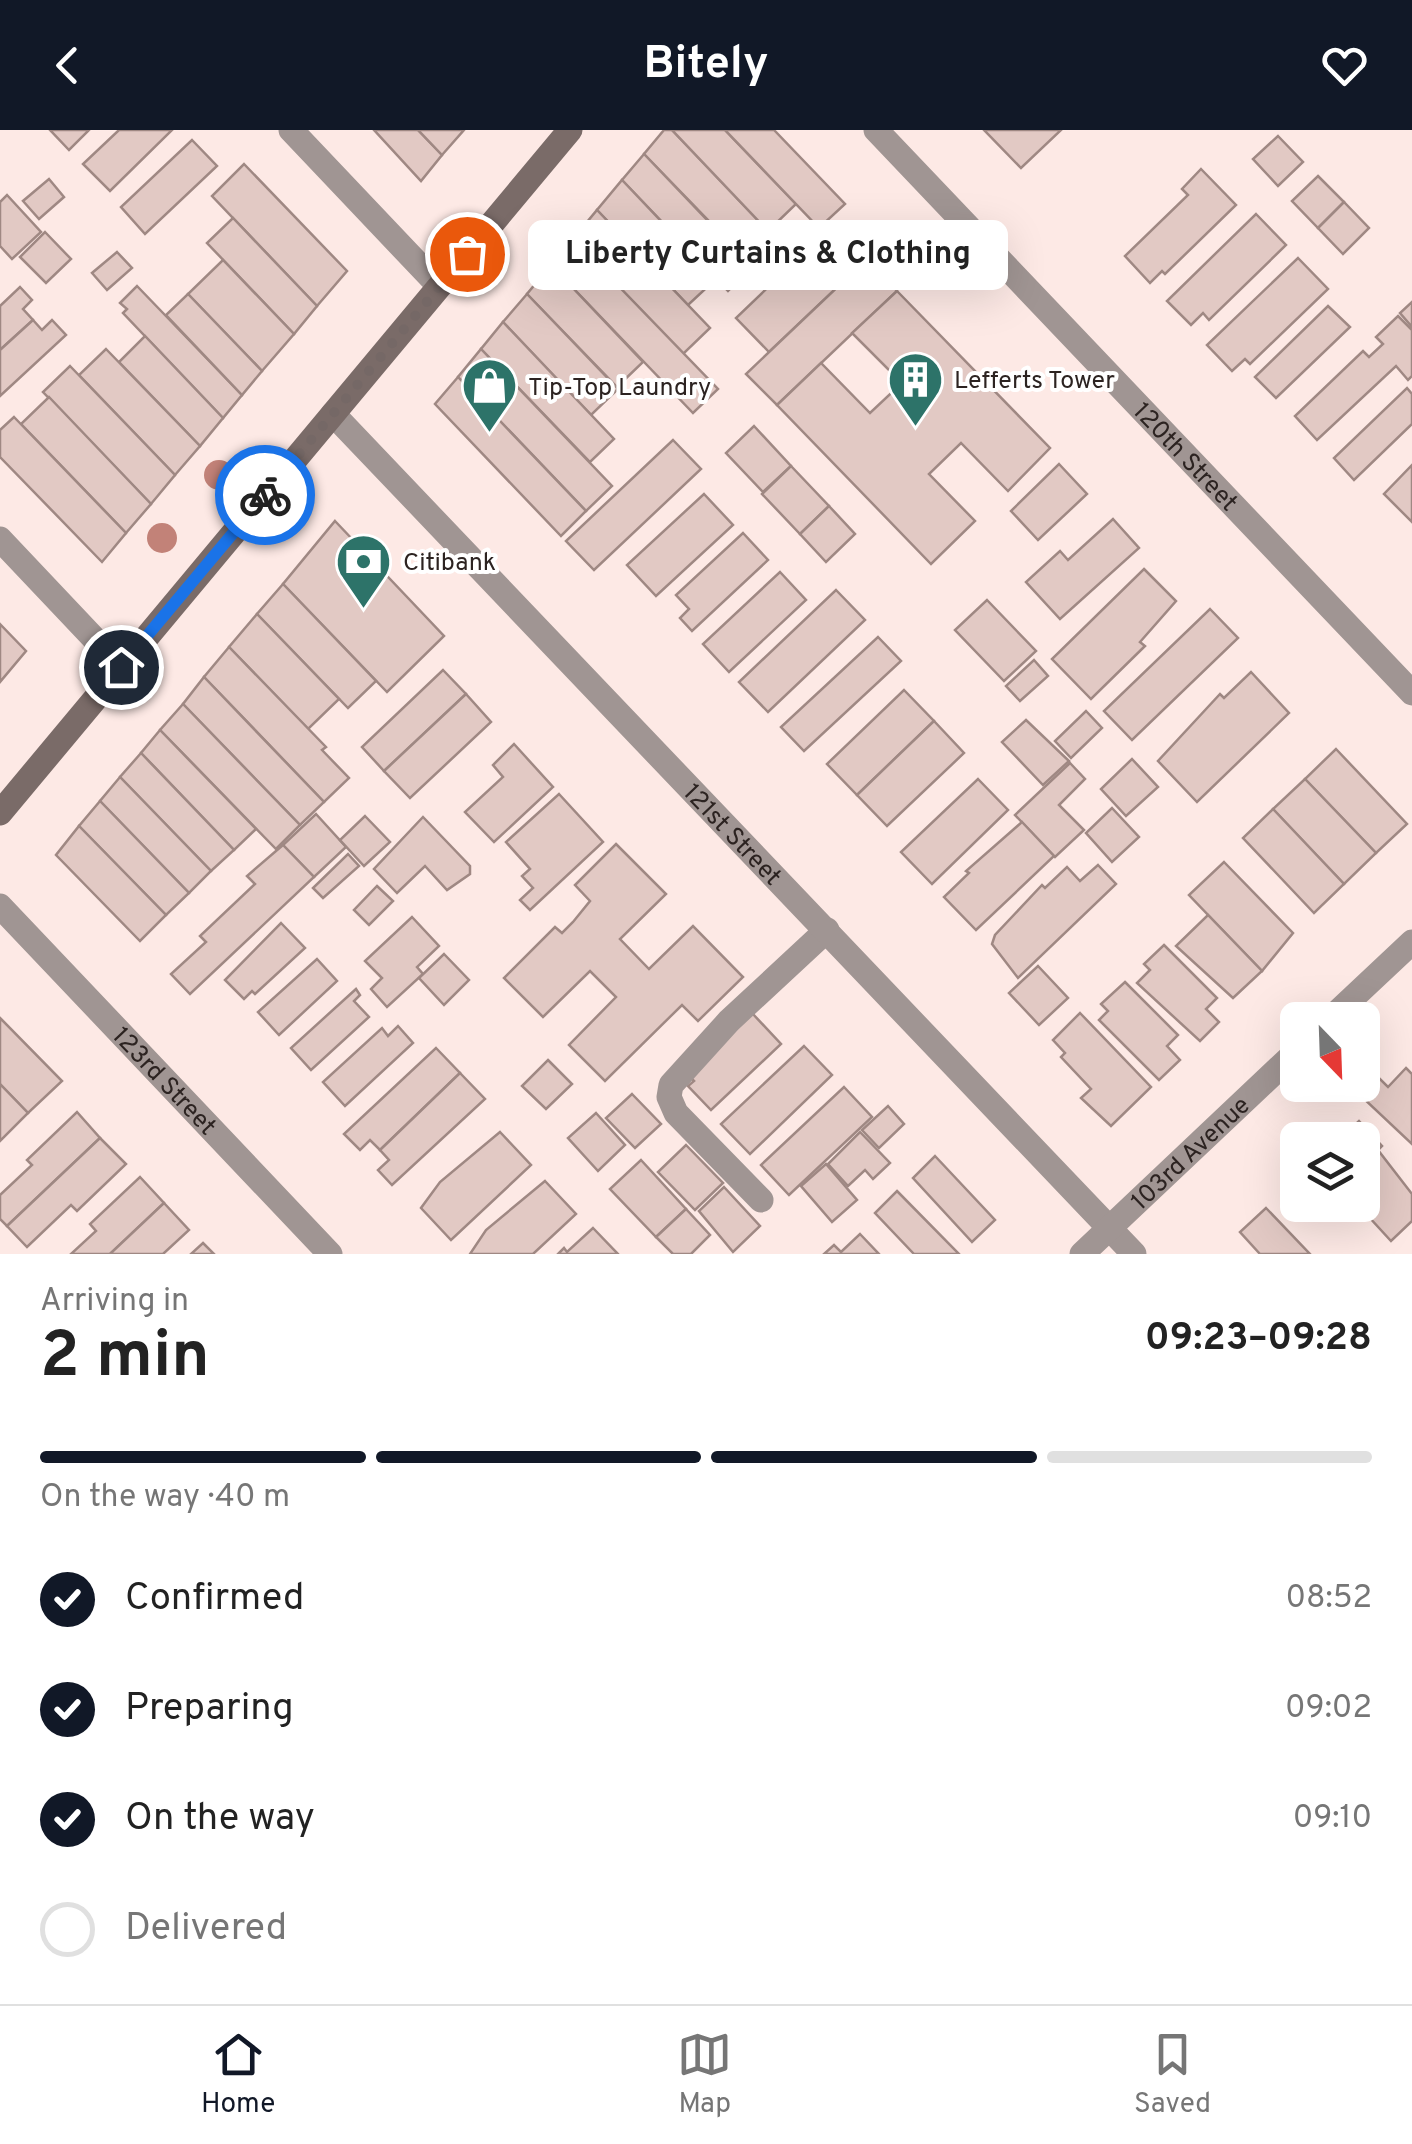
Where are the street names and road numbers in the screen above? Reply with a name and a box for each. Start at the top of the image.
street label: 120th Street [1125,397,1243,519]
street label: 121st Street [675,778,787,894]
street label: 123rd Street [104,1021,222,1143]
street label: 103rd Avenue [1125,1091,1258,1218]

